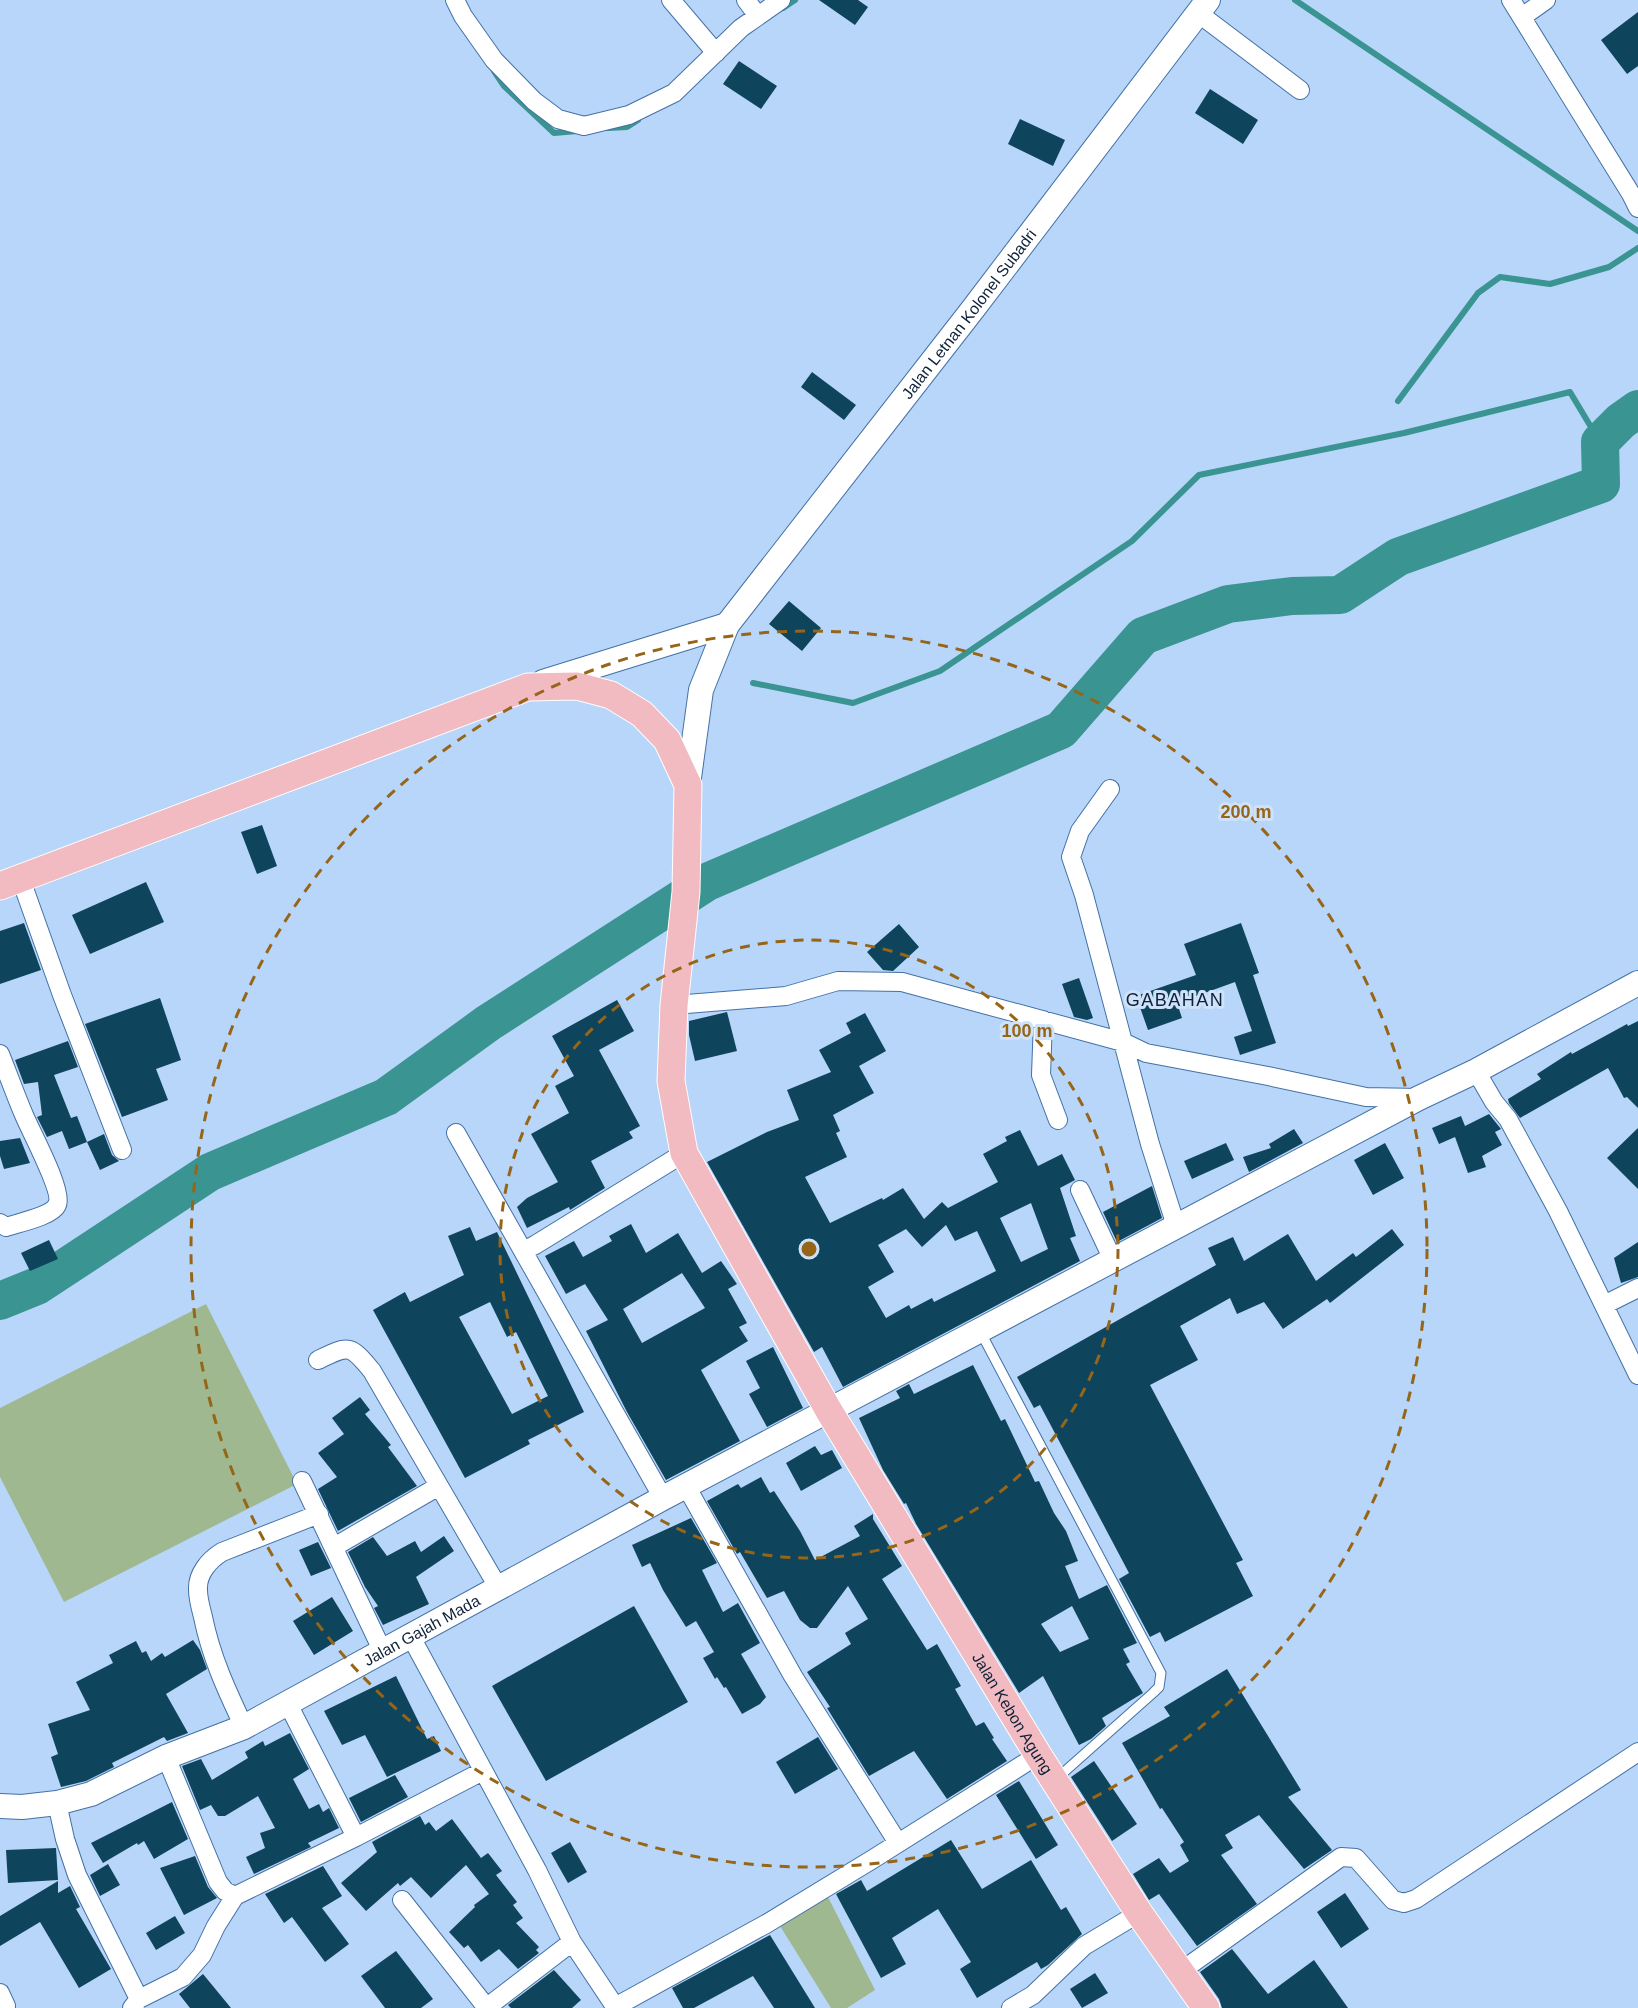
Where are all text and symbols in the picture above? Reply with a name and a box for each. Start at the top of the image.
street label: Jalan Letnan Kolonel Subadri [899,226,1040,402]
text: 200 m [1220,802,1272,822]
district label: GABAHAN [1126,990,1224,1010]
text: 100 m [1001,1021,1053,1041]
centre of rings [799,1239,819,1259]
street label: Jalan Gajah Mada [361,1592,483,1669]
street label: Jalan Kebon Agung [969,1650,1056,1777]

